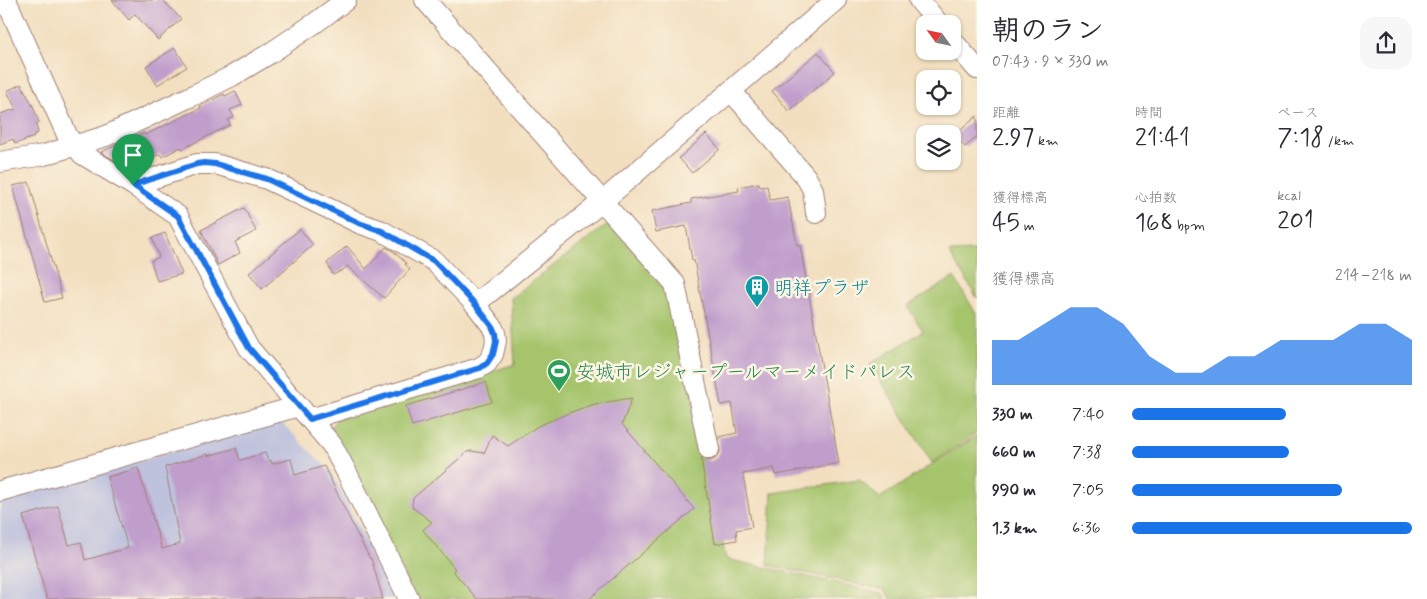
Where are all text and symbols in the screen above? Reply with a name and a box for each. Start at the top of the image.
text: 朝のラン [992,13,1104,50]
north arrow [916,15,961,60]
map controls [916,15,961,170]
button: share [1360,17,1412,69]
text: 07:43 · 9 × 330 m [992,51,1109,72]
button: locate [916,70,961,115]
text: 距離 [992,104,1020,122]
text: 時間 [1135,104,1163,122]
text: ペース [1277,104,1319,122]
text: 2.97 [992,122,1034,155]
text: 21:41 [1135,122,1190,155]
text: 7:18 [1277,122,1324,155]
button: layers [916,125,961,170]
text: km [1034,132,1059,150]
text: /km [1324,132,1354,150]
pin [112,134,154,185]
icon: arrive [119,141,147,169]
text: kcal [1277,187,1301,205]
text: 獲得標高 [992,189,1048,207]
text: 心拍数 [1135,189,1177,207]
text: 201 [1277,205,1314,238]
text: 45 [992,207,1020,240]
text: 168 [1135,207,1173,240]
text: m [1020,217,1035,235]
text: bpm [1173,217,1205,235]
text: 214–218 m [1335,265,1412,286]
text: 獲得標高 [992,269,1056,290]
building icon: 明祥プラザ [744,274,770,308]
place label: 明祥プラザ [774,276,869,301]
sports icon: 安城市レジャープールマーメイドパレス [546,358,572,392]
place label: 安城市レジャープールマーメイドパレス [576,360,915,385]
text: 330 m [992,404,1033,425]
text: 7:40 [1072,404,1104,425]
text: 660 m [992,442,1036,463]
text: 7:38 [1072,442,1102,463]
text: 990 m [992,480,1036,501]
text: 7:05 [1072,480,1103,501]
text: 1.3 km [992,518,1037,539]
text: 6:36 [1072,518,1101,539]

